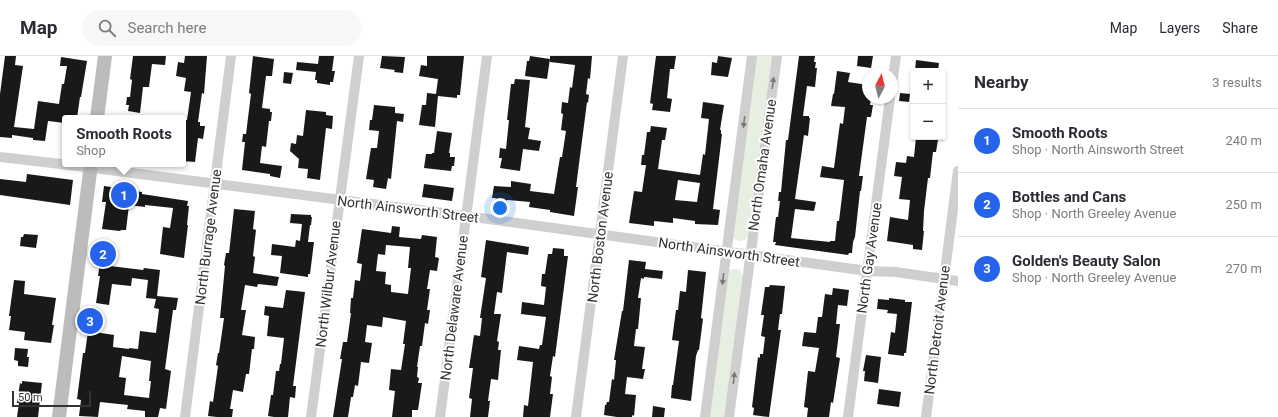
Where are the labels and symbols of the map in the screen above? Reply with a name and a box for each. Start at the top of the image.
north arrow [862,68,898,104]
one-way arrow [770,77,776,89]
street label: North Omaha Avenue [745,98,779,232]
one-way arrow [741,116,747,129]
street label: North Burrage Avenue [192,168,224,306]
street label: North Boston Avenue [584,170,616,304]
pin: 1 [111,180,137,210]
street label: North Ainsworth Street [336,192,480,226]
your location [490,198,510,218]
street label: North Gay Avenue [853,202,885,314]
street label: North Wilbur Avenue [312,220,344,348]
street label: North Ainsworth Street [657,234,801,270]
street label: North Delaware Avenue [437,235,471,381]
pin: 2 [90,239,116,269]
street label: North Detroit Avenue [921,265,953,395]
one-way arrow [720,273,726,285]
pin: 3 [77,306,103,336]
one-way arrow [731,372,737,384]
scale bar [12,389,91,408]

